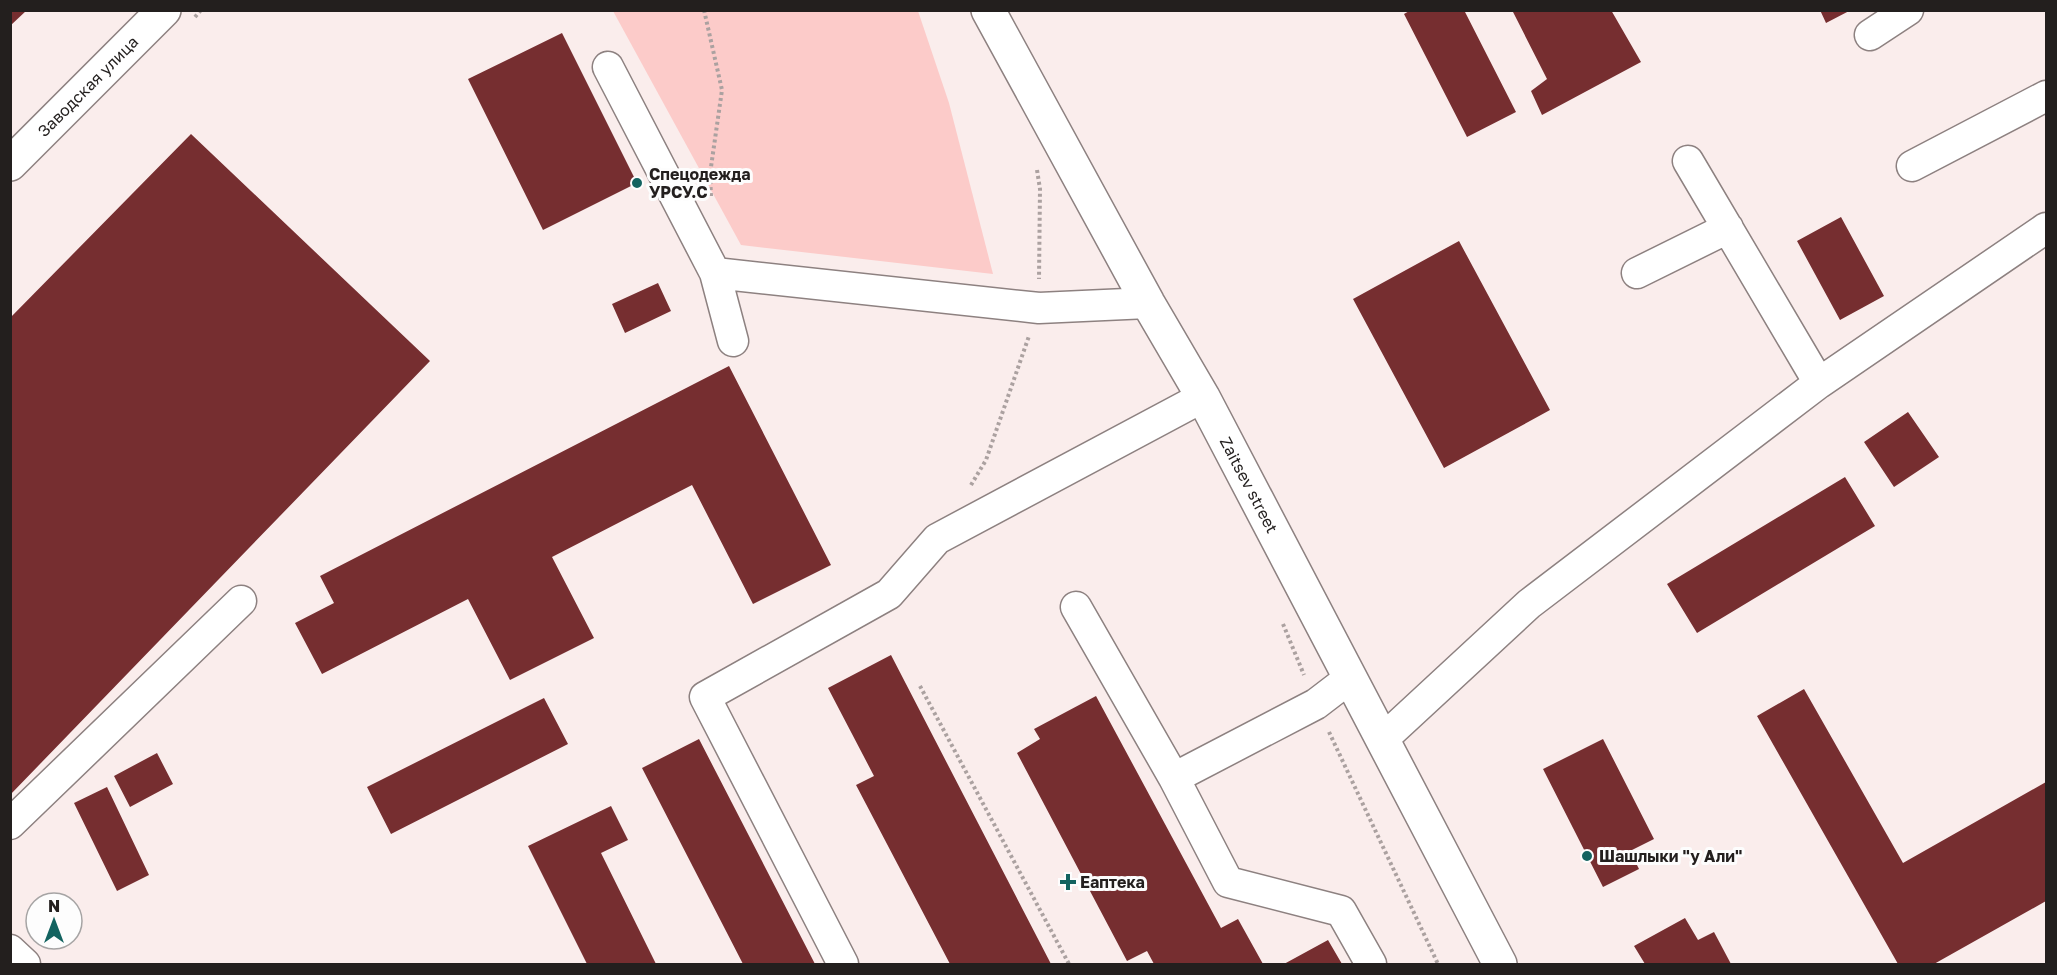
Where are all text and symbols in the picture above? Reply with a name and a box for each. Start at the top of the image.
street label: Заводская улица [33,32,142,141]
place label: Спецодежда УРСУ.С [649,164,751,202]
marker: Спецодежда УРСУ.С [630,176,644,190]
street label: Zaitsev street [1216,433,1282,536]
place label: Шашлыки "у Али" [1599,846,1742,866]
marker: Шашлыки "у Али" [1580,849,1594,863]
place label: Еаптека [1080,872,1145,892]
marker: Еаптека [1061,875,1075,889]
north arrow [24,891,84,951]
text: N [48,896,60,916]

